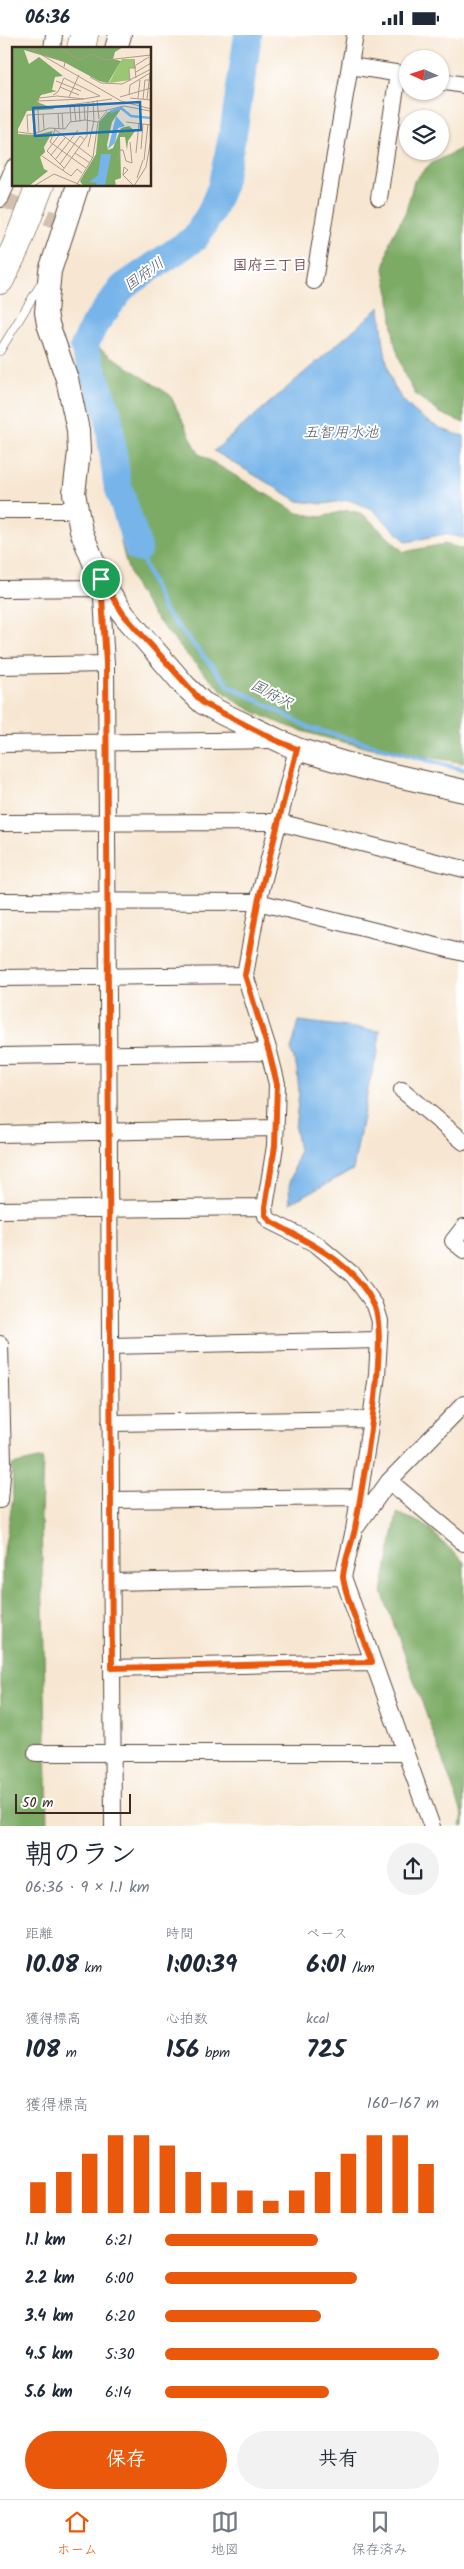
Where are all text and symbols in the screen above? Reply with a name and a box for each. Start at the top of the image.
text: 06:36 [25,3,70,33]
inset map [12,47,151,186]
north arrow [399,50,449,100]
map controls [399,50,449,160]
button: layers [399,110,449,160]
water label: 国府川 [119,252,170,298]
district label: 国府三丁目 [232,254,308,278]
water label: 五智用水池 [303,421,379,445]
pin [80,558,122,600]
icon: arrive [87,565,115,593]
water label: 国府沢 [246,674,298,717]
scale bar [15,1791,131,1815]
text: 50 m [22,1792,53,1814]
text: 朝のラン [25,1833,137,1878]
button: share [387,1843,439,1895]
text: 06:36 · 9 × 1.1 km [25,1875,149,1900]
text: 距離 [25,1923,53,1945]
text: 時間 [166,1923,194,1945]
text: ペース [306,1923,348,1945]
text: 10.08 [25,1945,79,1985]
text: 1:00:39 [166,1945,237,1985]
text: 6:01 [306,1945,346,1985]
text: km [79,1957,102,1979]
text: /km [346,1957,375,1979]
text: 獲得標高 [25,2008,81,2030]
text: 心拍数 [166,2008,208,2030]
text: kcal [306,2008,329,2030]
text: 108 [25,2030,60,2070]
text: 156 [166,2030,199,2070]
text: 725 [306,2030,345,2070]
text: m [60,2042,77,2064]
text: bpm [199,2042,230,2064]
text: 160–167 m [367,2091,439,2116]
text: 獲得標高 [25,2093,89,2118]
text: 1.1 km [25,2228,66,2253]
text: 6:21 [105,2228,132,2253]
text: 2.2 km [25,2266,75,2291]
text: 6:00 [105,2266,134,2291]
text: 3.4 km [25,2304,73,2329]
text: 6:20 [105,2304,135,2329]
text: 4.5 km [25,2342,73,2367]
text: 5:30 [105,2342,135,2367]
text: 5.6 km [25,2380,73,2405]
text: 6:14 [105,2380,132,2405]
button: 保存 [25,2431,227,2489]
button: 共有 [237,2431,439,2489]
tab: ホーム [56,2508,98,2561]
tab: 地図 [211,2508,239,2561]
tab: 保存済み [352,2508,408,2561]

